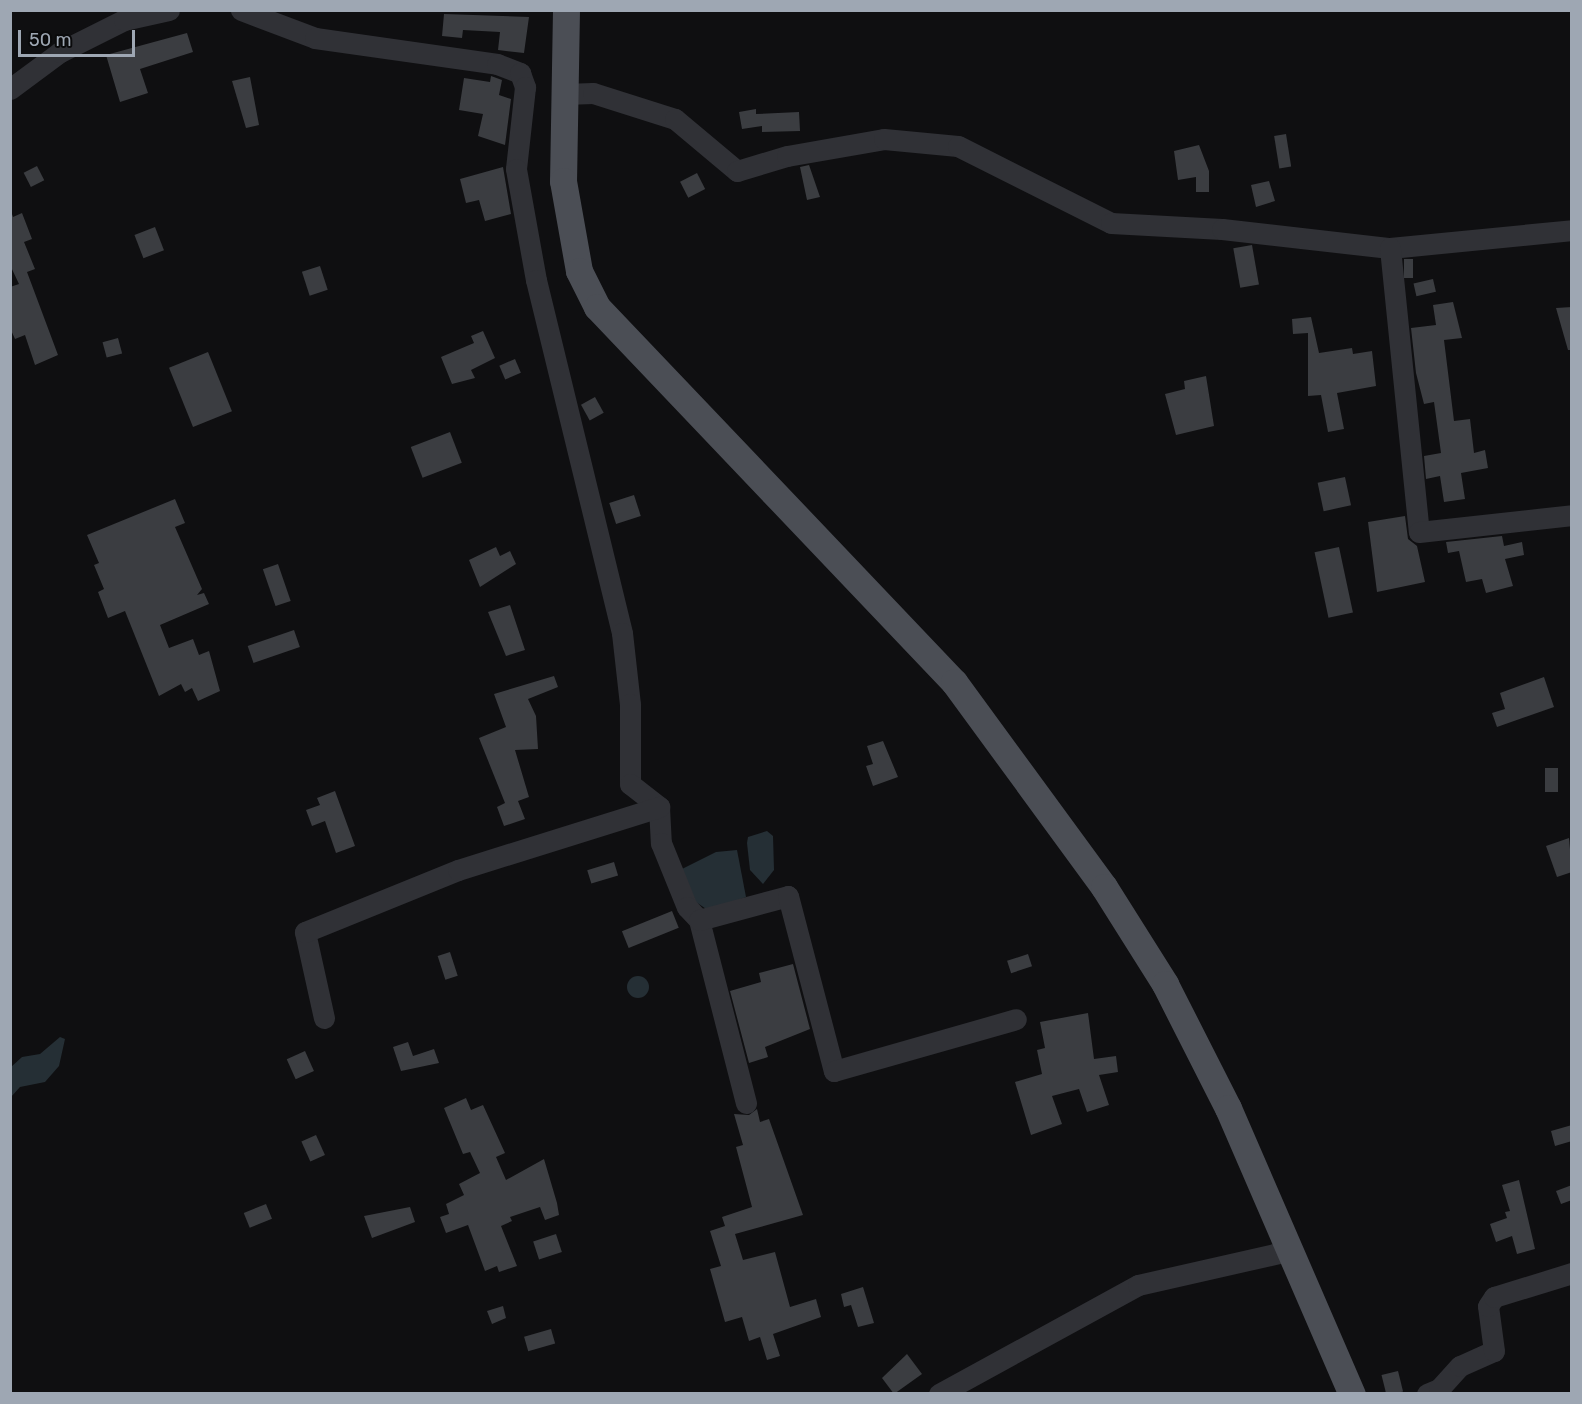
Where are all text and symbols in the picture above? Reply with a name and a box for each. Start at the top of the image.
scale bar [21,18,138,56]
text: 50 m [29,29,72,51]

